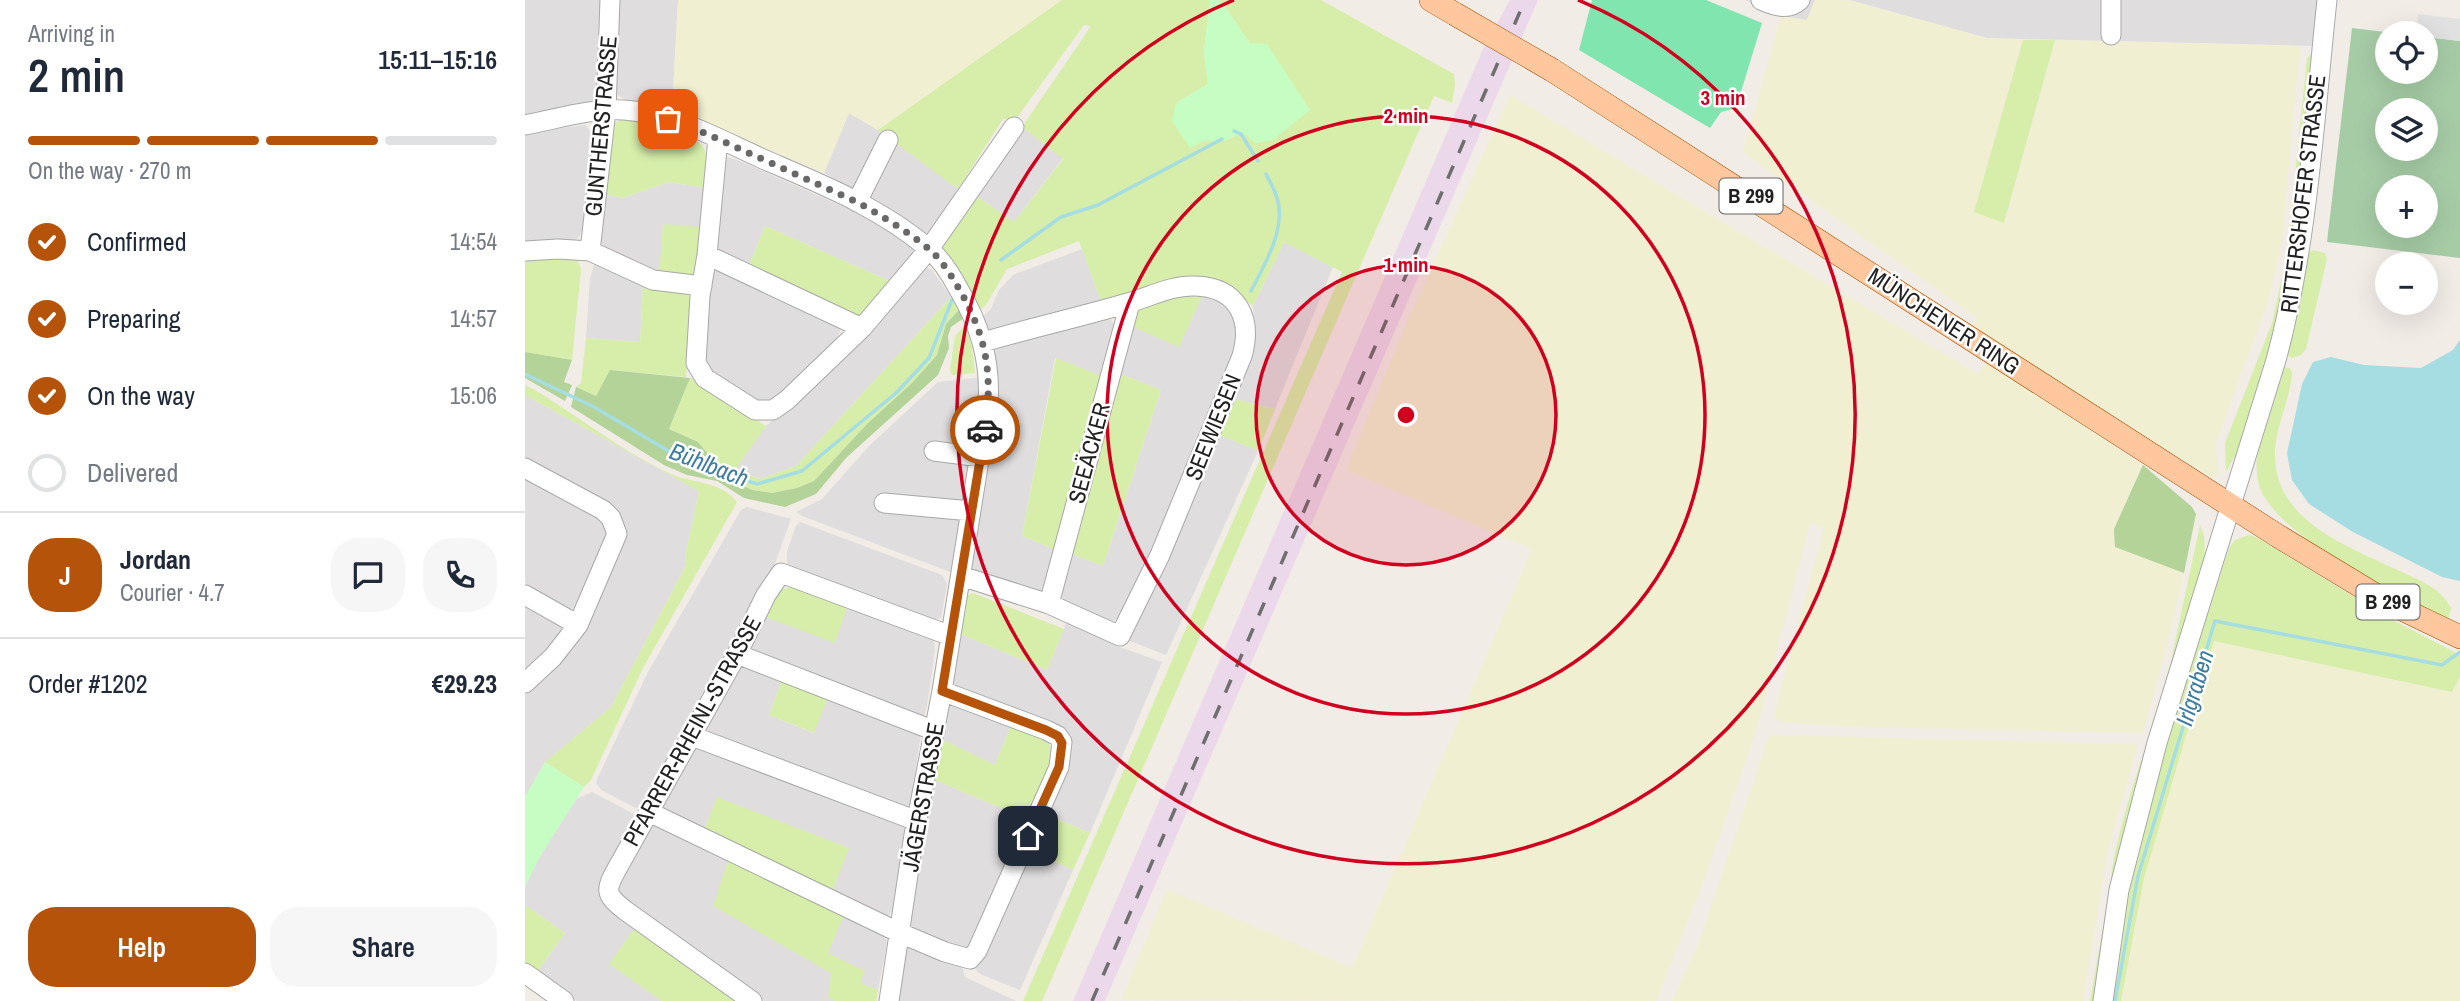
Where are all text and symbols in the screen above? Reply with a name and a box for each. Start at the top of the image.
text: Arriving in [28,18,115,49]
map controls [2375,21,2438,315]
button: locate [2375,21,2438,84]
street label: GUNTHERSTRASSE [577,34,624,218]
text: 15:11–15:16 [378,42,497,77]
text: 2 min [28,44,125,106]
street label: RITTERSHOFER STRASSE [2272,73,2333,315]
text: 3 min [1701,83,1745,112]
pin [638,89,698,149]
button: layers [2375,98,2438,161]
icon: bag [649,100,687,138]
text: 2 min [1384,101,1428,130]
text: On the way · 270 m [28,155,192,186]
button: + [2375,175,2438,238]
road number: B 299 [1719,178,1783,214]
icon: check [28,223,66,261]
text: Confirmed [87,224,187,259]
text: 14:54 [450,226,497,257]
text: 1 min [1384,250,1428,279]
button: − [2375,252,2438,315]
street label: MÜNCHENER RING [1862,260,2026,381]
icon: check [28,300,66,338]
text: Preparing [87,301,181,336]
text: 14:57 [450,303,497,334]
street label: SEEWIESEN [1177,369,1248,485]
icon: check [28,377,66,415]
text: On the way [87,378,195,413]
text: 15:06 [450,380,497,411]
courier [950,395,1020,465]
street label: SEEÄCKER [1060,399,1117,506]
centre of rings [1394,403,1418,427]
icon: car [966,411,1004,449]
water label: Bühlbach [665,434,753,494]
text: Delivered [87,455,178,490]
button: chat [331,538,405,612]
button: phone [423,538,497,612]
text: Jordan [120,542,191,577]
text: J [59,558,71,593]
text: Courier · 4.7 [120,577,225,608]
road number: B 299 [2357,584,2420,620]
street label: PFARRER-RHEINL-STRASSE [615,610,768,851]
water label: Irlgraben [2167,646,2221,730]
text: Order #1202 [28,666,148,701]
text: €29.23 [432,666,497,701]
street label: JÄGERSTRASSE [894,720,951,874]
pin [998,806,1058,866]
icon: home [1009,817,1047,855]
button: Help [28,907,256,987]
button: Share [270,907,497,987]

